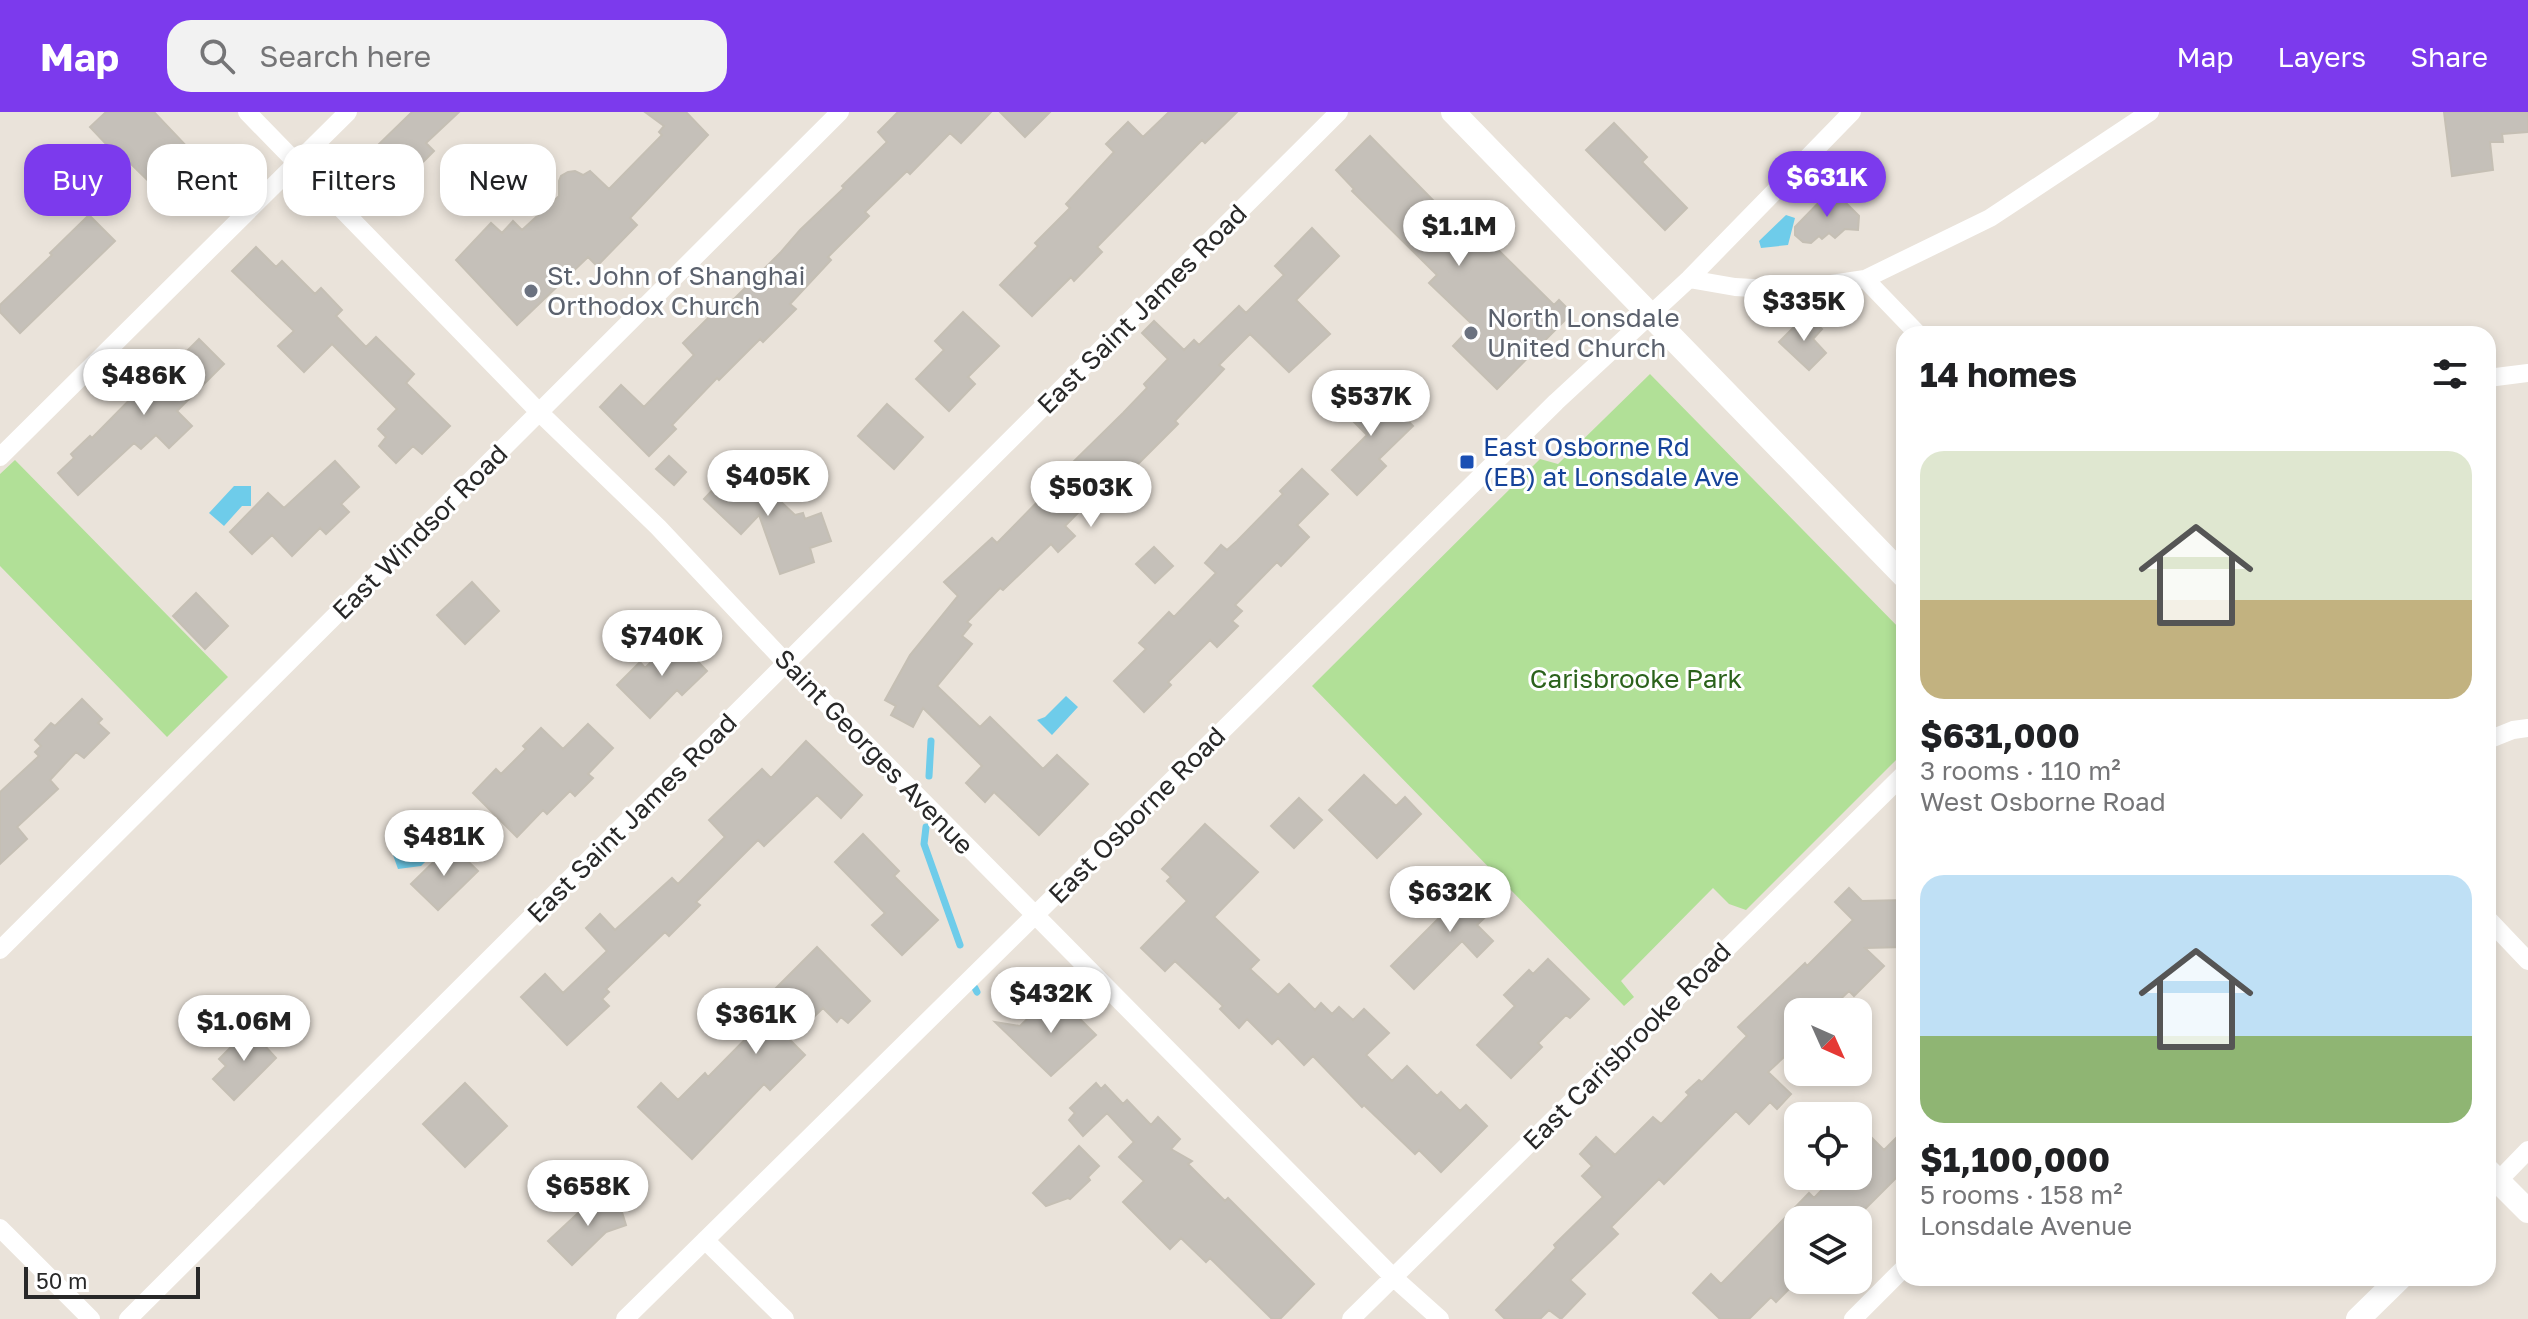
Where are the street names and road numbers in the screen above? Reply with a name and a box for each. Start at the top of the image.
street label: East Saint James Road [1031,198,1253,420]
street label: East Windsor Road [326,438,514,626]
street label: Saint Georges Avenue [768,643,980,861]
street label: East Saint James Road [521,707,743,929]
street label: East Osborne Road [1042,720,1231,909]
street label: East Carisbrooke Road [1516,935,1737,1156]

